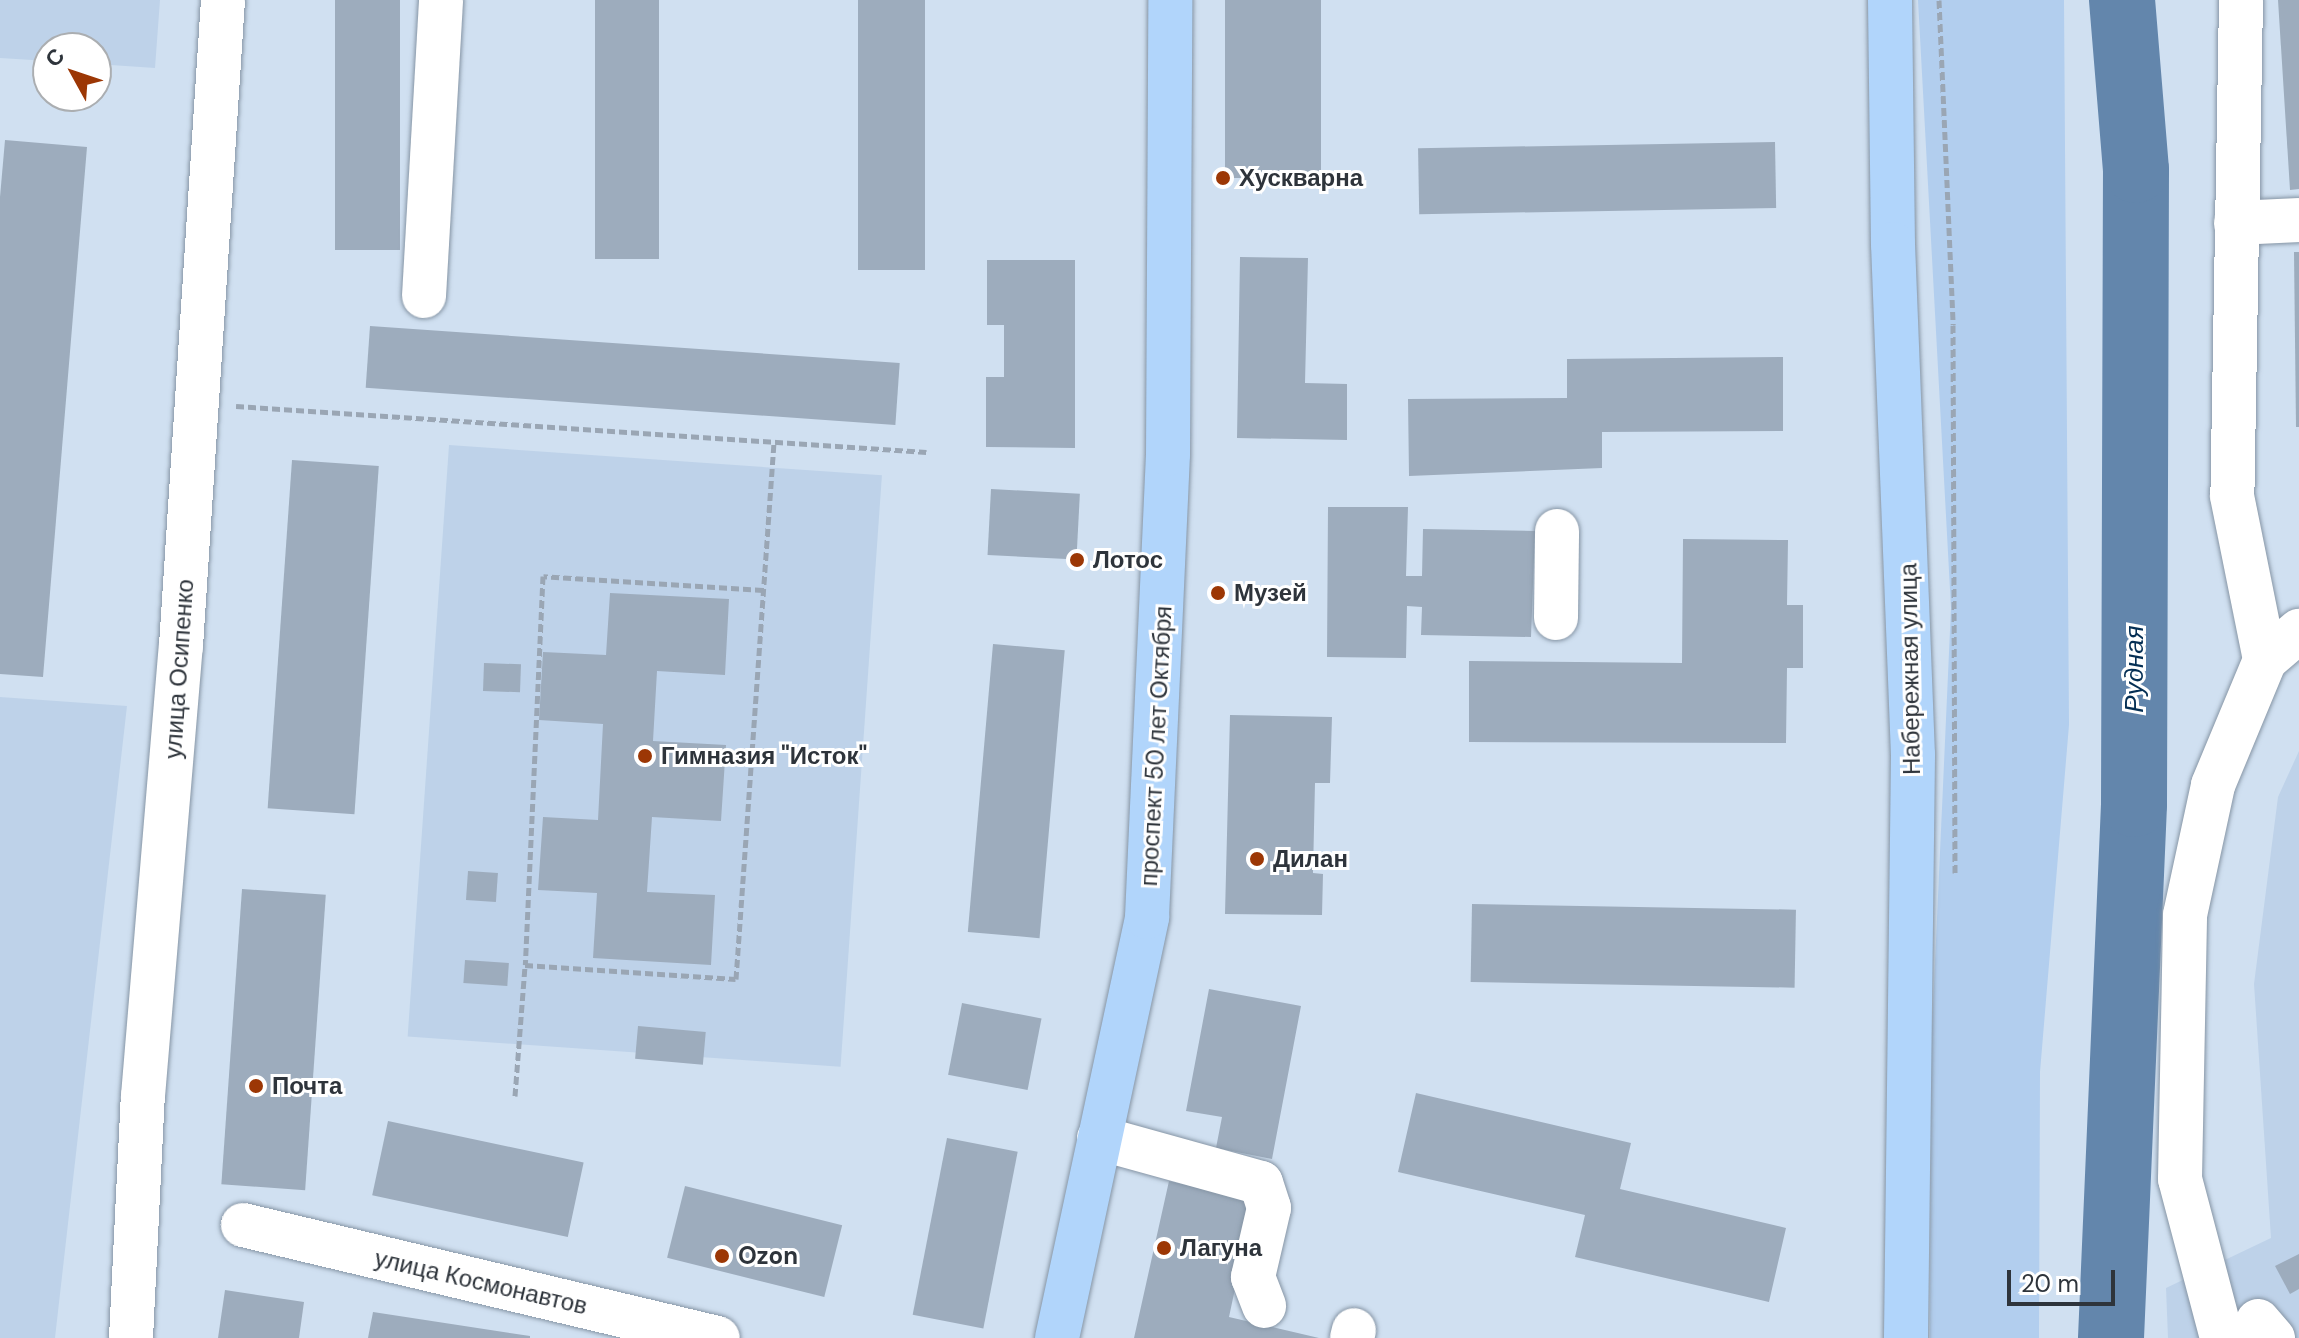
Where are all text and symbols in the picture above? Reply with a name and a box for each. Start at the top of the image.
north arrow [32,32,112,112]
text: С [39,42,71,73]
place label: Хускварна [1239,164,1363,192]
marker: Хускварна [1214,169,1232,187]
place label: Лотос [1093,546,1163,574]
marker: Лотос [1068,551,1086,569]
street label: Набережная улица [1894,563,1926,775]
street label: улица Осипенко [158,578,200,760]
place label: Музей [1234,579,1307,607]
marker: Музей [1209,584,1227,602]
street label: проспект 50 лет Октября [1134,605,1178,887]
water label: Рудная [2119,625,2151,713]
place label: Гимназия "Исток" [661,742,867,770]
marker: Гимназия "Исток" [636,747,654,765]
place label: Дилан [1273,845,1348,873]
marker: Дилан [1248,850,1266,868]
place label: Почта [272,1072,342,1100]
marker: Почта [247,1077,265,1095]
place label: Лагуна [1180,1234,1262,1262]
marker: Лагуна [1155,1239,1173,1257]
place label: Ozon [738,1242,798,1270]
street label: улица Космонавтов [372,1244,590,1320]
marker: Ozon [713,1247,731,1265]
scale bar [2011,1254,2119,1304]
text: 20 m [2021,1268,2079,1299]

